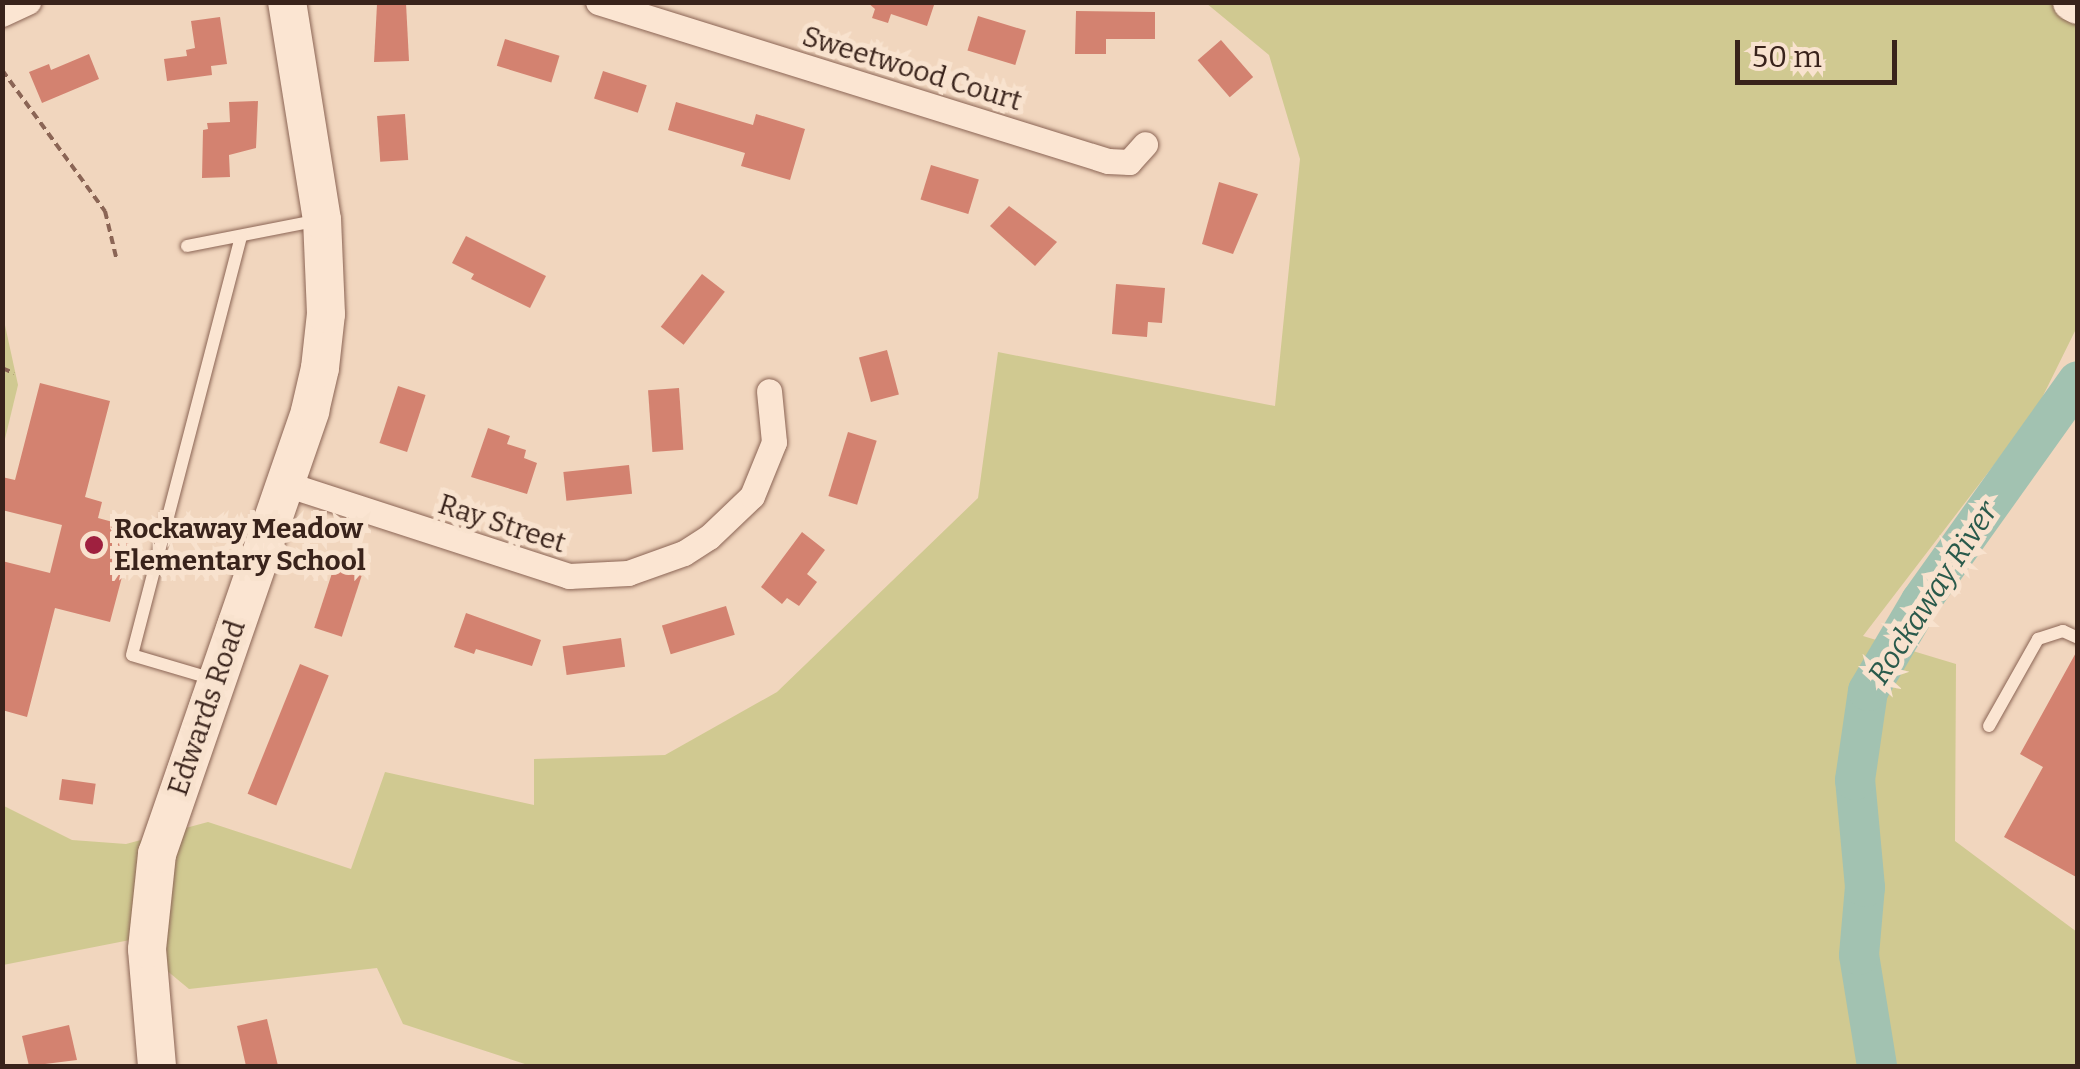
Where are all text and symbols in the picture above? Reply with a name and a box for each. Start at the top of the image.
street label: Sweetwood Court [798,20,1026,118]
scale bar [1740,20,1902,82]
text: 50 m [1752,39,1822,75]
street label: Ray Street [434,488,570,560]
water label: Rockaway River [1861,495,2005,691]
place label: Rockaway Meadow Elementary School [114,512,366,578]
marker: Rockaway Meadow Elementary School [83,534,105,556]
street label: Edwards Road [161,616,253,800]

